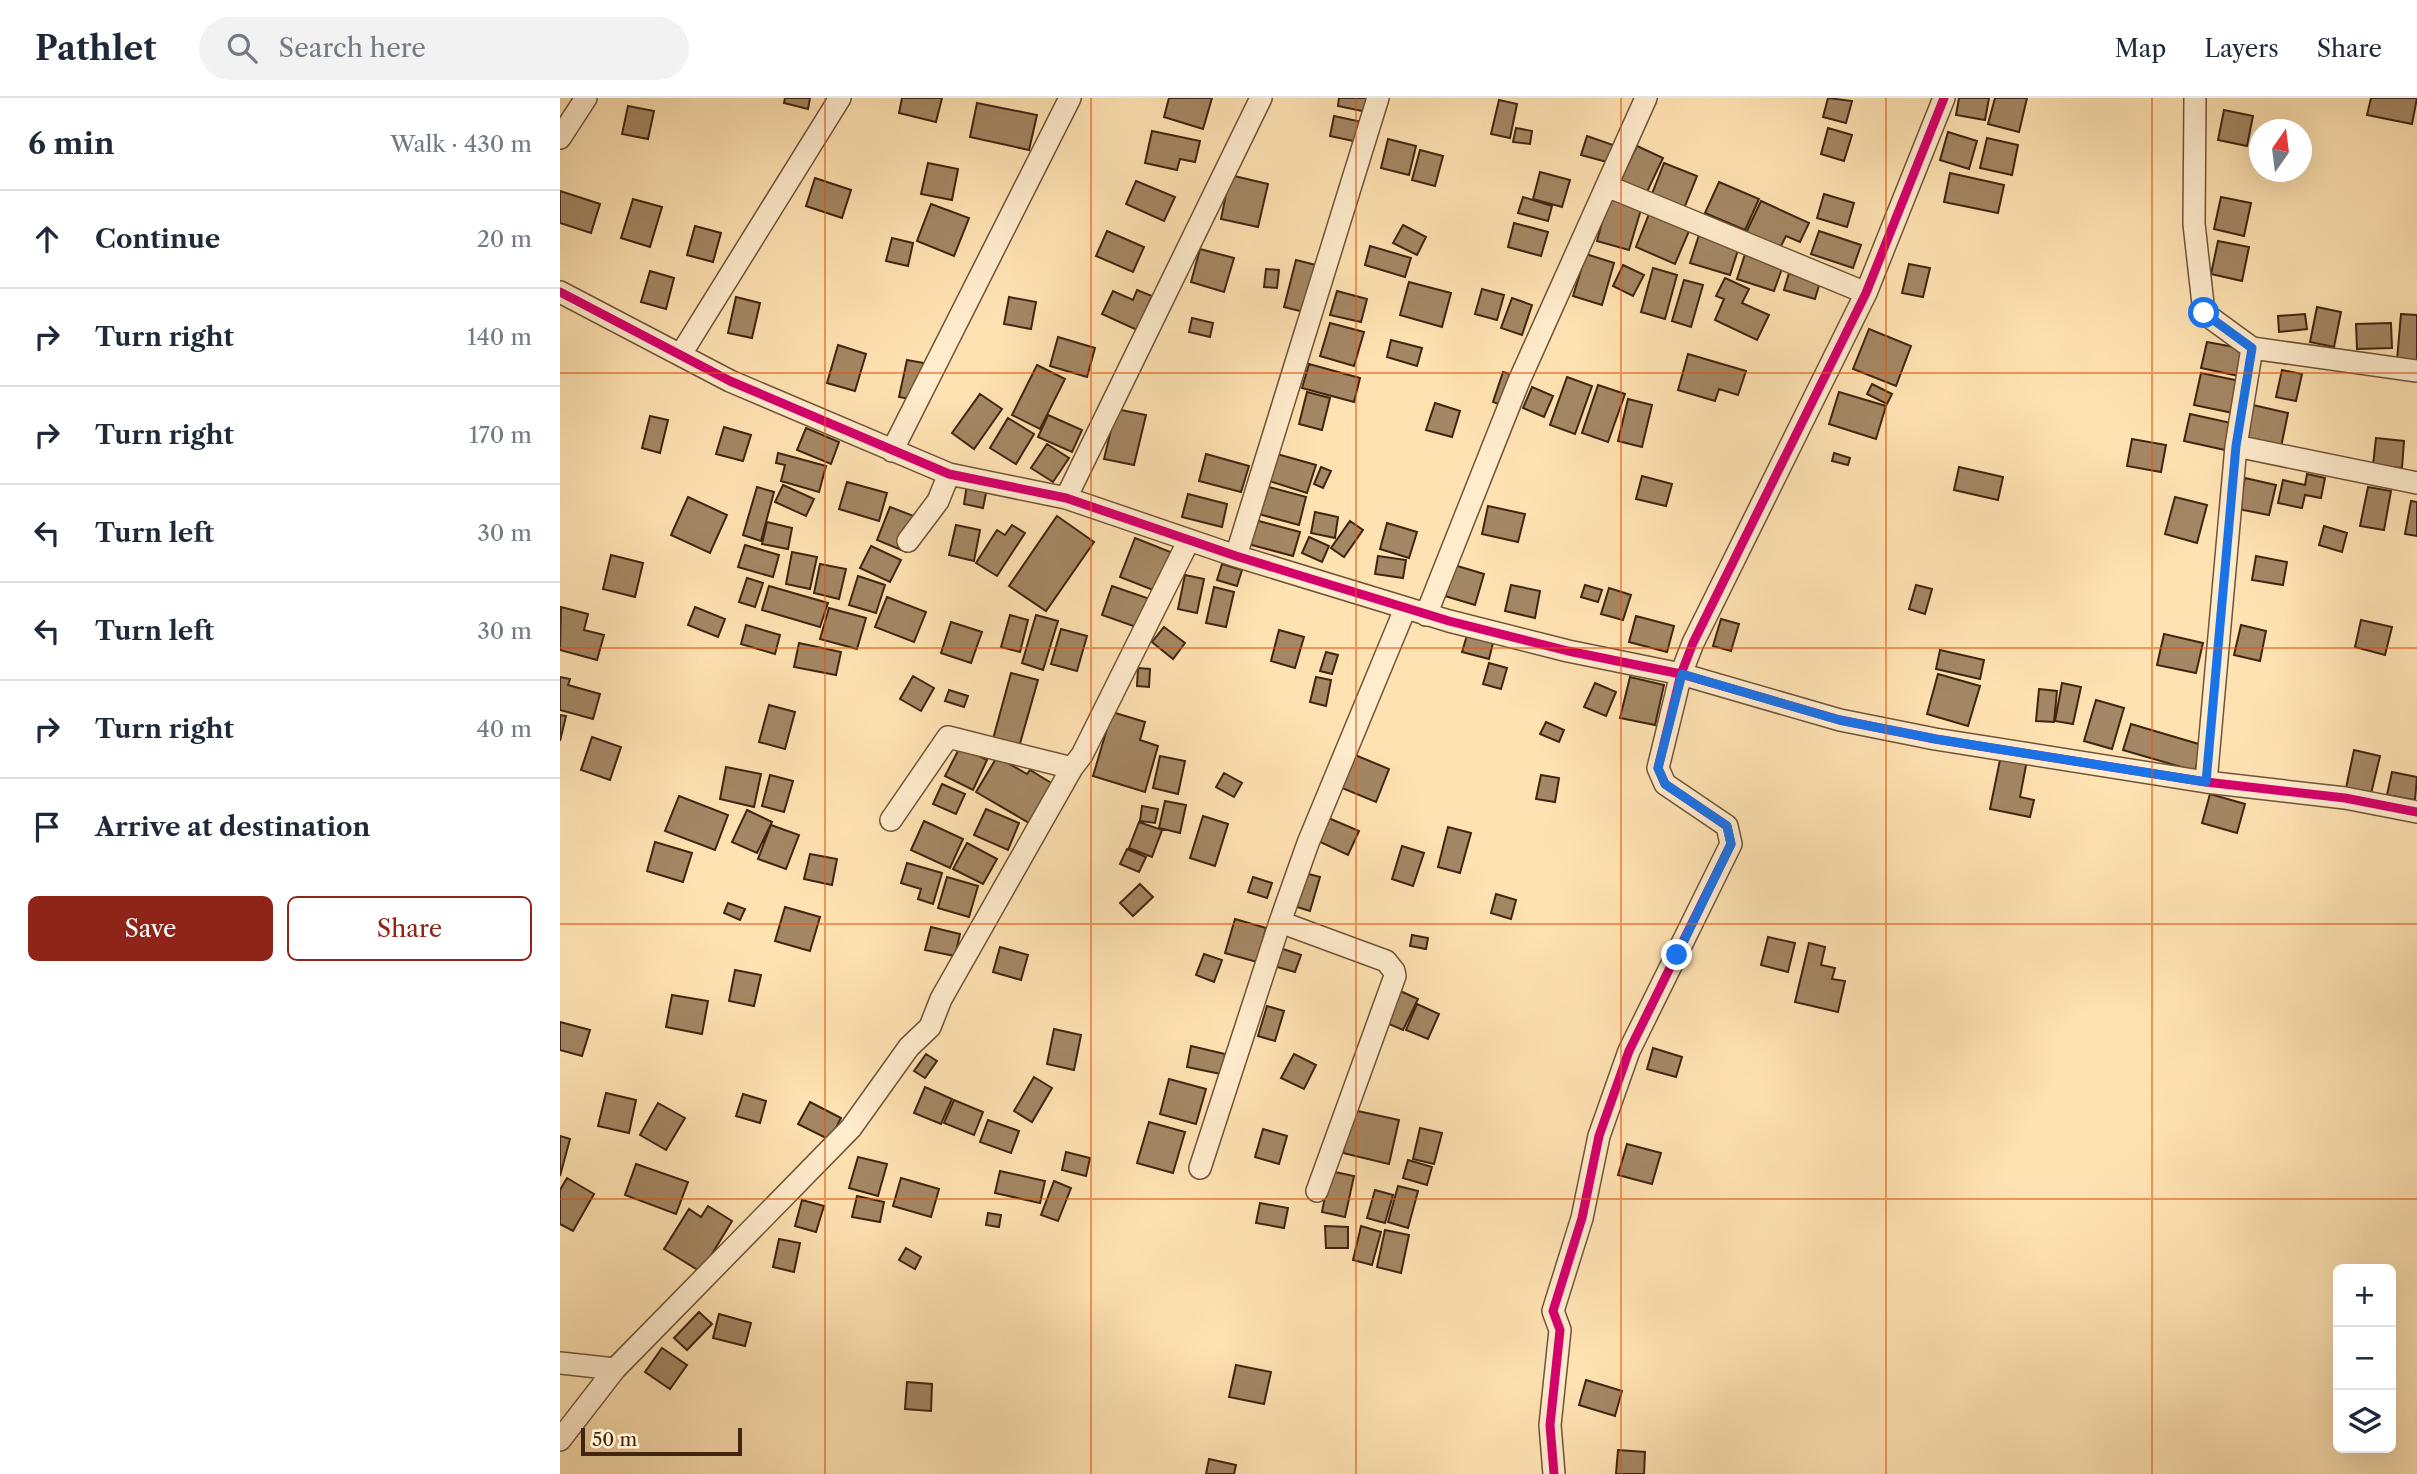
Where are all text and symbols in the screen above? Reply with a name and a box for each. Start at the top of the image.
search box [199,17,689,80]
text: Pathlet [35,28,157,69]
icon: search [223,29,261,67]
text: Search here [279,32,426,64]
text: Map [2115,34,2166,63]
text: Layers [2204,34,2279,63]
text: Share [2317,34,2382,63]
north arrow [2249,119,2312,182]
text: 6 min [28,125,115,162]
text: Walk · 430 m [390,130,532,158]
icon: ahead [28,220,66,258]
text: Continue [95,223,220,255]
text: 20 m [477,225,532,253]
route start [2188,297,2219,328]
icon: right [28,318,66,356]
text: Turn right [95,321,234,353]
text: 140 m [467,323,532,351]
icon: right [28,416,66,454]
text: Turn right [95,419,234,451]
text: 170 m [469,421,532,449]
icon: left [28,514,66,552]
text: Turn left [95,517,214,549]
text: 30 m [477,519,532,547]
icon: left [28,612,66,650]
text: Turn left [95,615,214,647]
text: 30 m [477,617,532,645]
icon: right [28,710,66,748]
text: Turn right [95,713,234,745]
text: 40 m [477,715,532,743]
icon: arrive [28,808,66,846]
text: Arrive at destination [95,811,370,843]
button: Save [28,896,273,961]
button: Share [287,896,532,961]
route end [1661,939,1692,970]
map controls [2333,1264,2396,1453]
button: + [2333,1264,2396,1327]
button: − [2333,1327,2396,1390]
button: layers [2333,1390,2396,1453]
scale bar [581,1425,742,1457]
text: 50 m [592,1428,637,1451]

